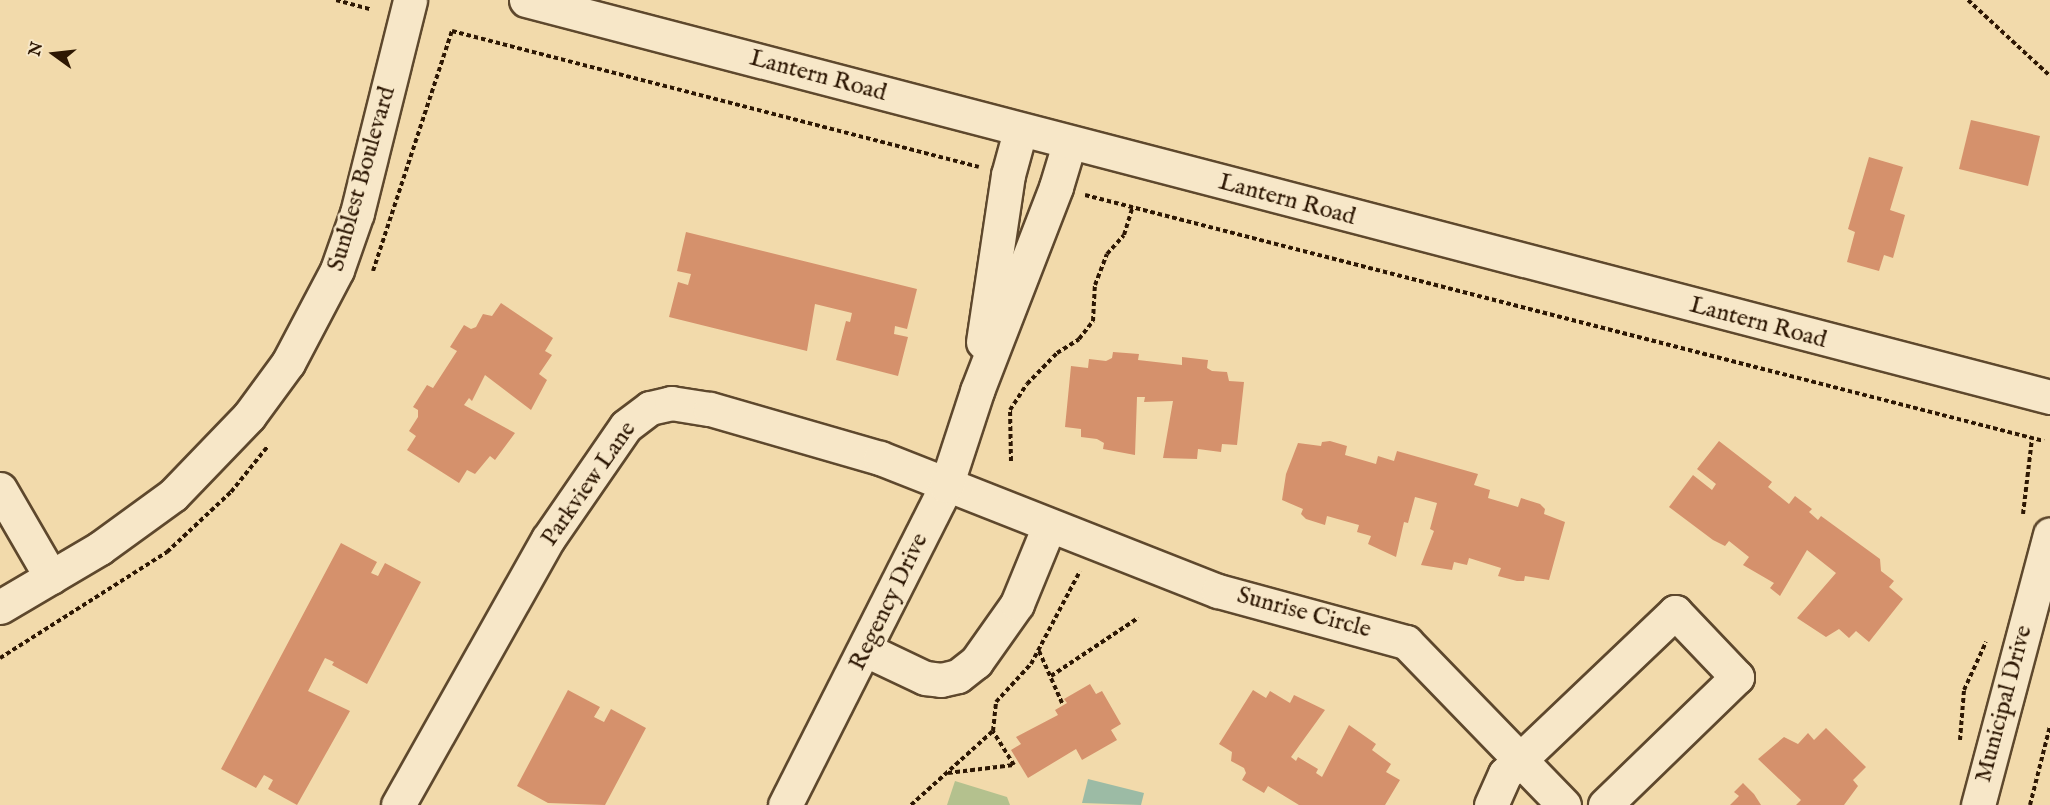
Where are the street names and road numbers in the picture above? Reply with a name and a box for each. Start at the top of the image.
street label: Lantern Road [746,44,890,108]
street label: Sunblest Boulevard [322,83,402,275]
street label: Lantern Road [1215,168,1359,232]
street label: Lantern Road [1686,291,1830,355]
street label: Parkview Lane [535,416,643,552]
street label: Regency Drive [843,529,935,675]
street label: Sunrise Circle [1234,581,1374,645]
street label: Municipal Drive [1969,622,2039,786]

